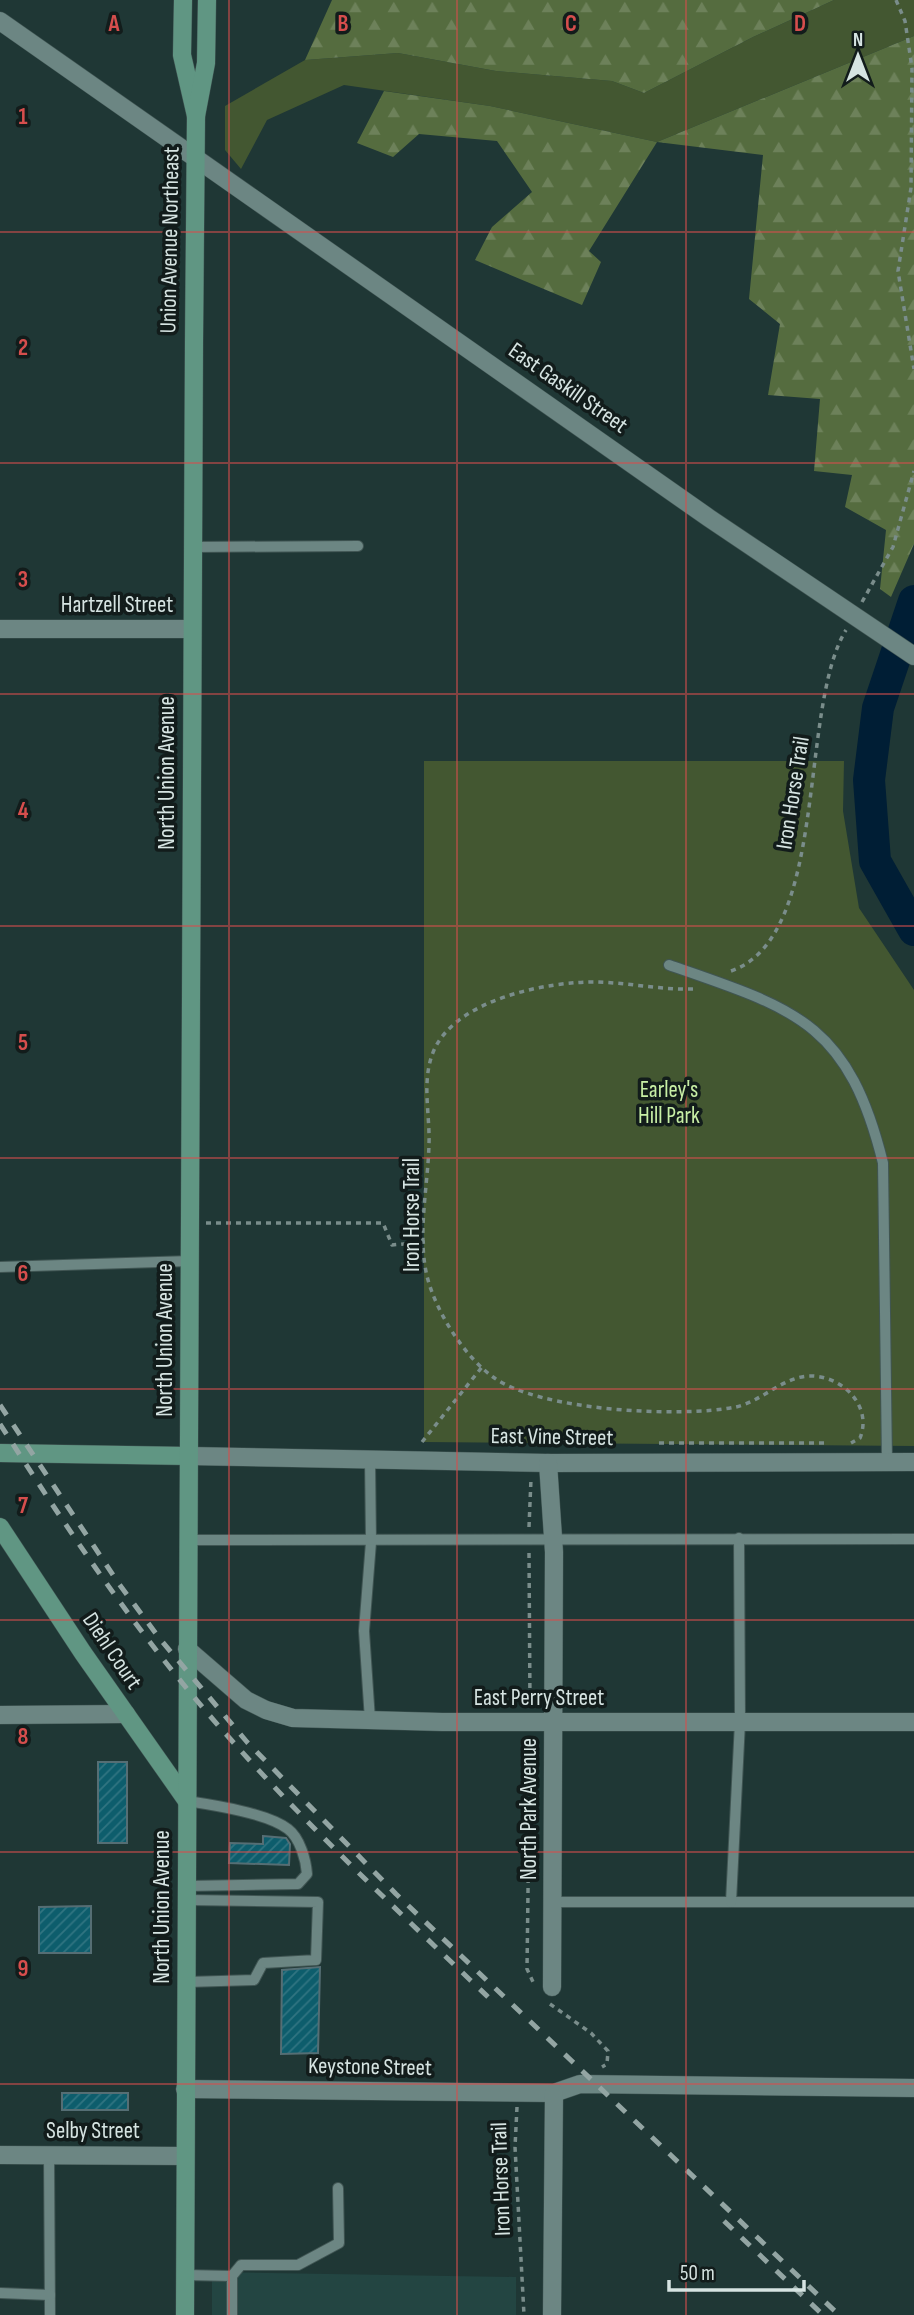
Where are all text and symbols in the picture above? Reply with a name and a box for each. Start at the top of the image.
text: A [108,10,121,38]
text: B [338,10,349,38]
text: C [565,10,577,38]
text: D [794,10,806,38]
north arrow [823,21,893,91]
text: N [853,29,863,52]
text: 1 [18,103,28,131]
street label: Union Avenue Northeast [154,146,186,334]
text: 2 [18,334,28,362]
street label: East Gaskill Street [503,337,633,439]
text: 3 [18,566,28,594]
street label: Hartzell Street [61,591,173,619]
street label: North Union Avenue [153,696,181,850]
street label: Iron Horse Trail [770,735,816,851]
text: 4 [18,797,29,825]
text: 5 [18,1029,28,1057]
park label: Earley's Hill Park [638,1076,700,1130]
street label: Iron Horse Trail [398,1158,426,1272]
text: 6 [18,1260,28,1288]
street label: North Union Avenue [151,1263,179,1417]
street label: East Vine Street [490,1422,614,1452]
text: 7 [18,1492,28,1520]
street label: Diehl Court [76,1607,148,1695]
street label: East Perry Street [474,1684,604,1712]
text: 8 [18,1723,29,1751]
street label: North Park Avenue [515,1738,543,1880]
street label: North Union Avenue [148,1830,176,1984]
text: 9 [18,1955,28,1983]
street label: Keystone Street [308,2052,432,2082]
street label: Selby Street [46,2117,140,2145]
street label: Iron Horse Trail [485,2122,517,2236]
scale bar [669,2248,804,2292]
text: 50 m [680,2261,715,2286]

